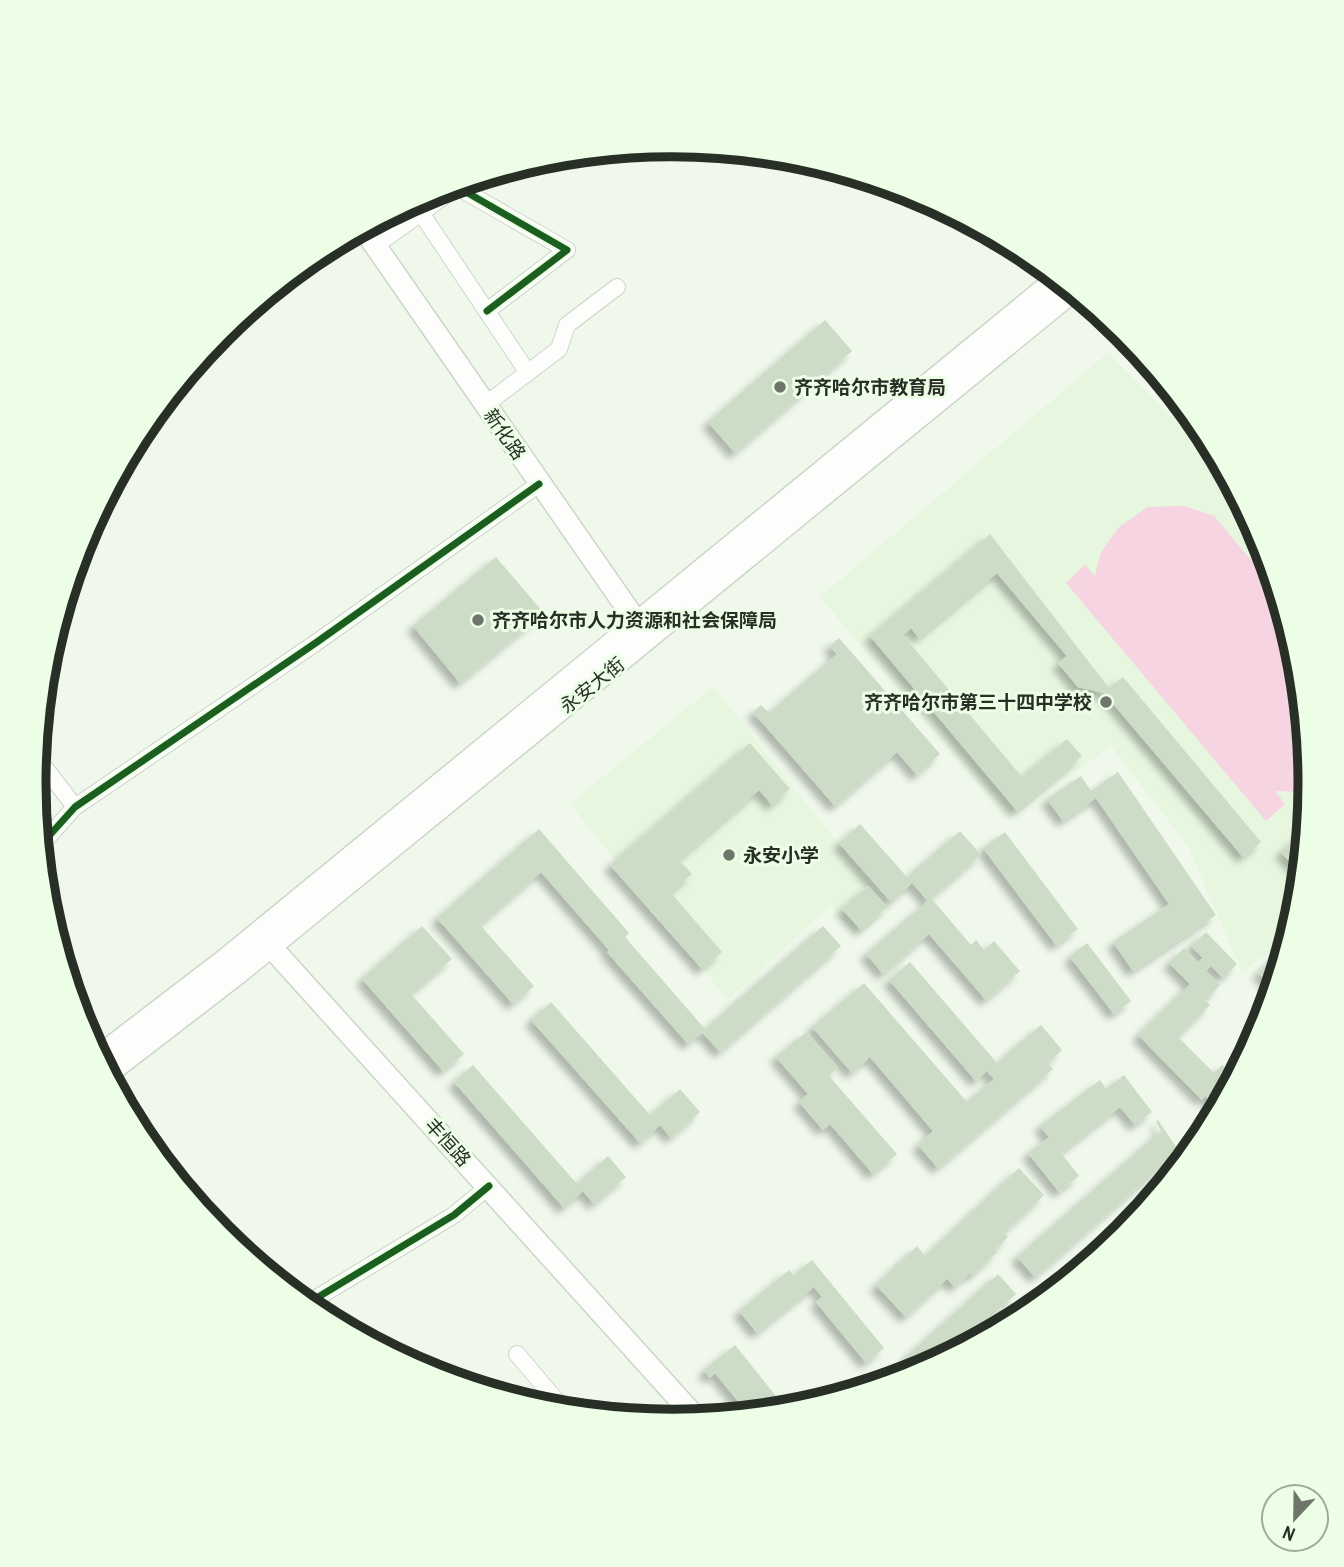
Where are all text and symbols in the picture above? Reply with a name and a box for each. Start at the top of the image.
place label: 齐齐哈尔市教育局 [794,374,946,400]
marker: 齐齐哈尔市教育局 [772,379,788,395]
street label: 新化路 [478,403,532,465]
place label: 齐齐哈尔市人力资源和社会保障局 [492,607,777,633]
marker: 齐齐哈尔市人力资源和社会保障局 [470,612,486,628]
street label: 永安大街 [554,651,630,719]
place label: 齐齐哈尔市第三十四中学校 [864,689,1092,715]
marker: 齐齐哈尔市第三十四中学校 [1098,694,1114,710]
place label: 永安小学 [743,842,819,868]
marker: 永安小学 [721,847,737,863]
street label: 丰恒路 [419,1112,477,1172]
north arrow [1260,1483,1330,1553]
text: N [1279,1520,1299,1548]

